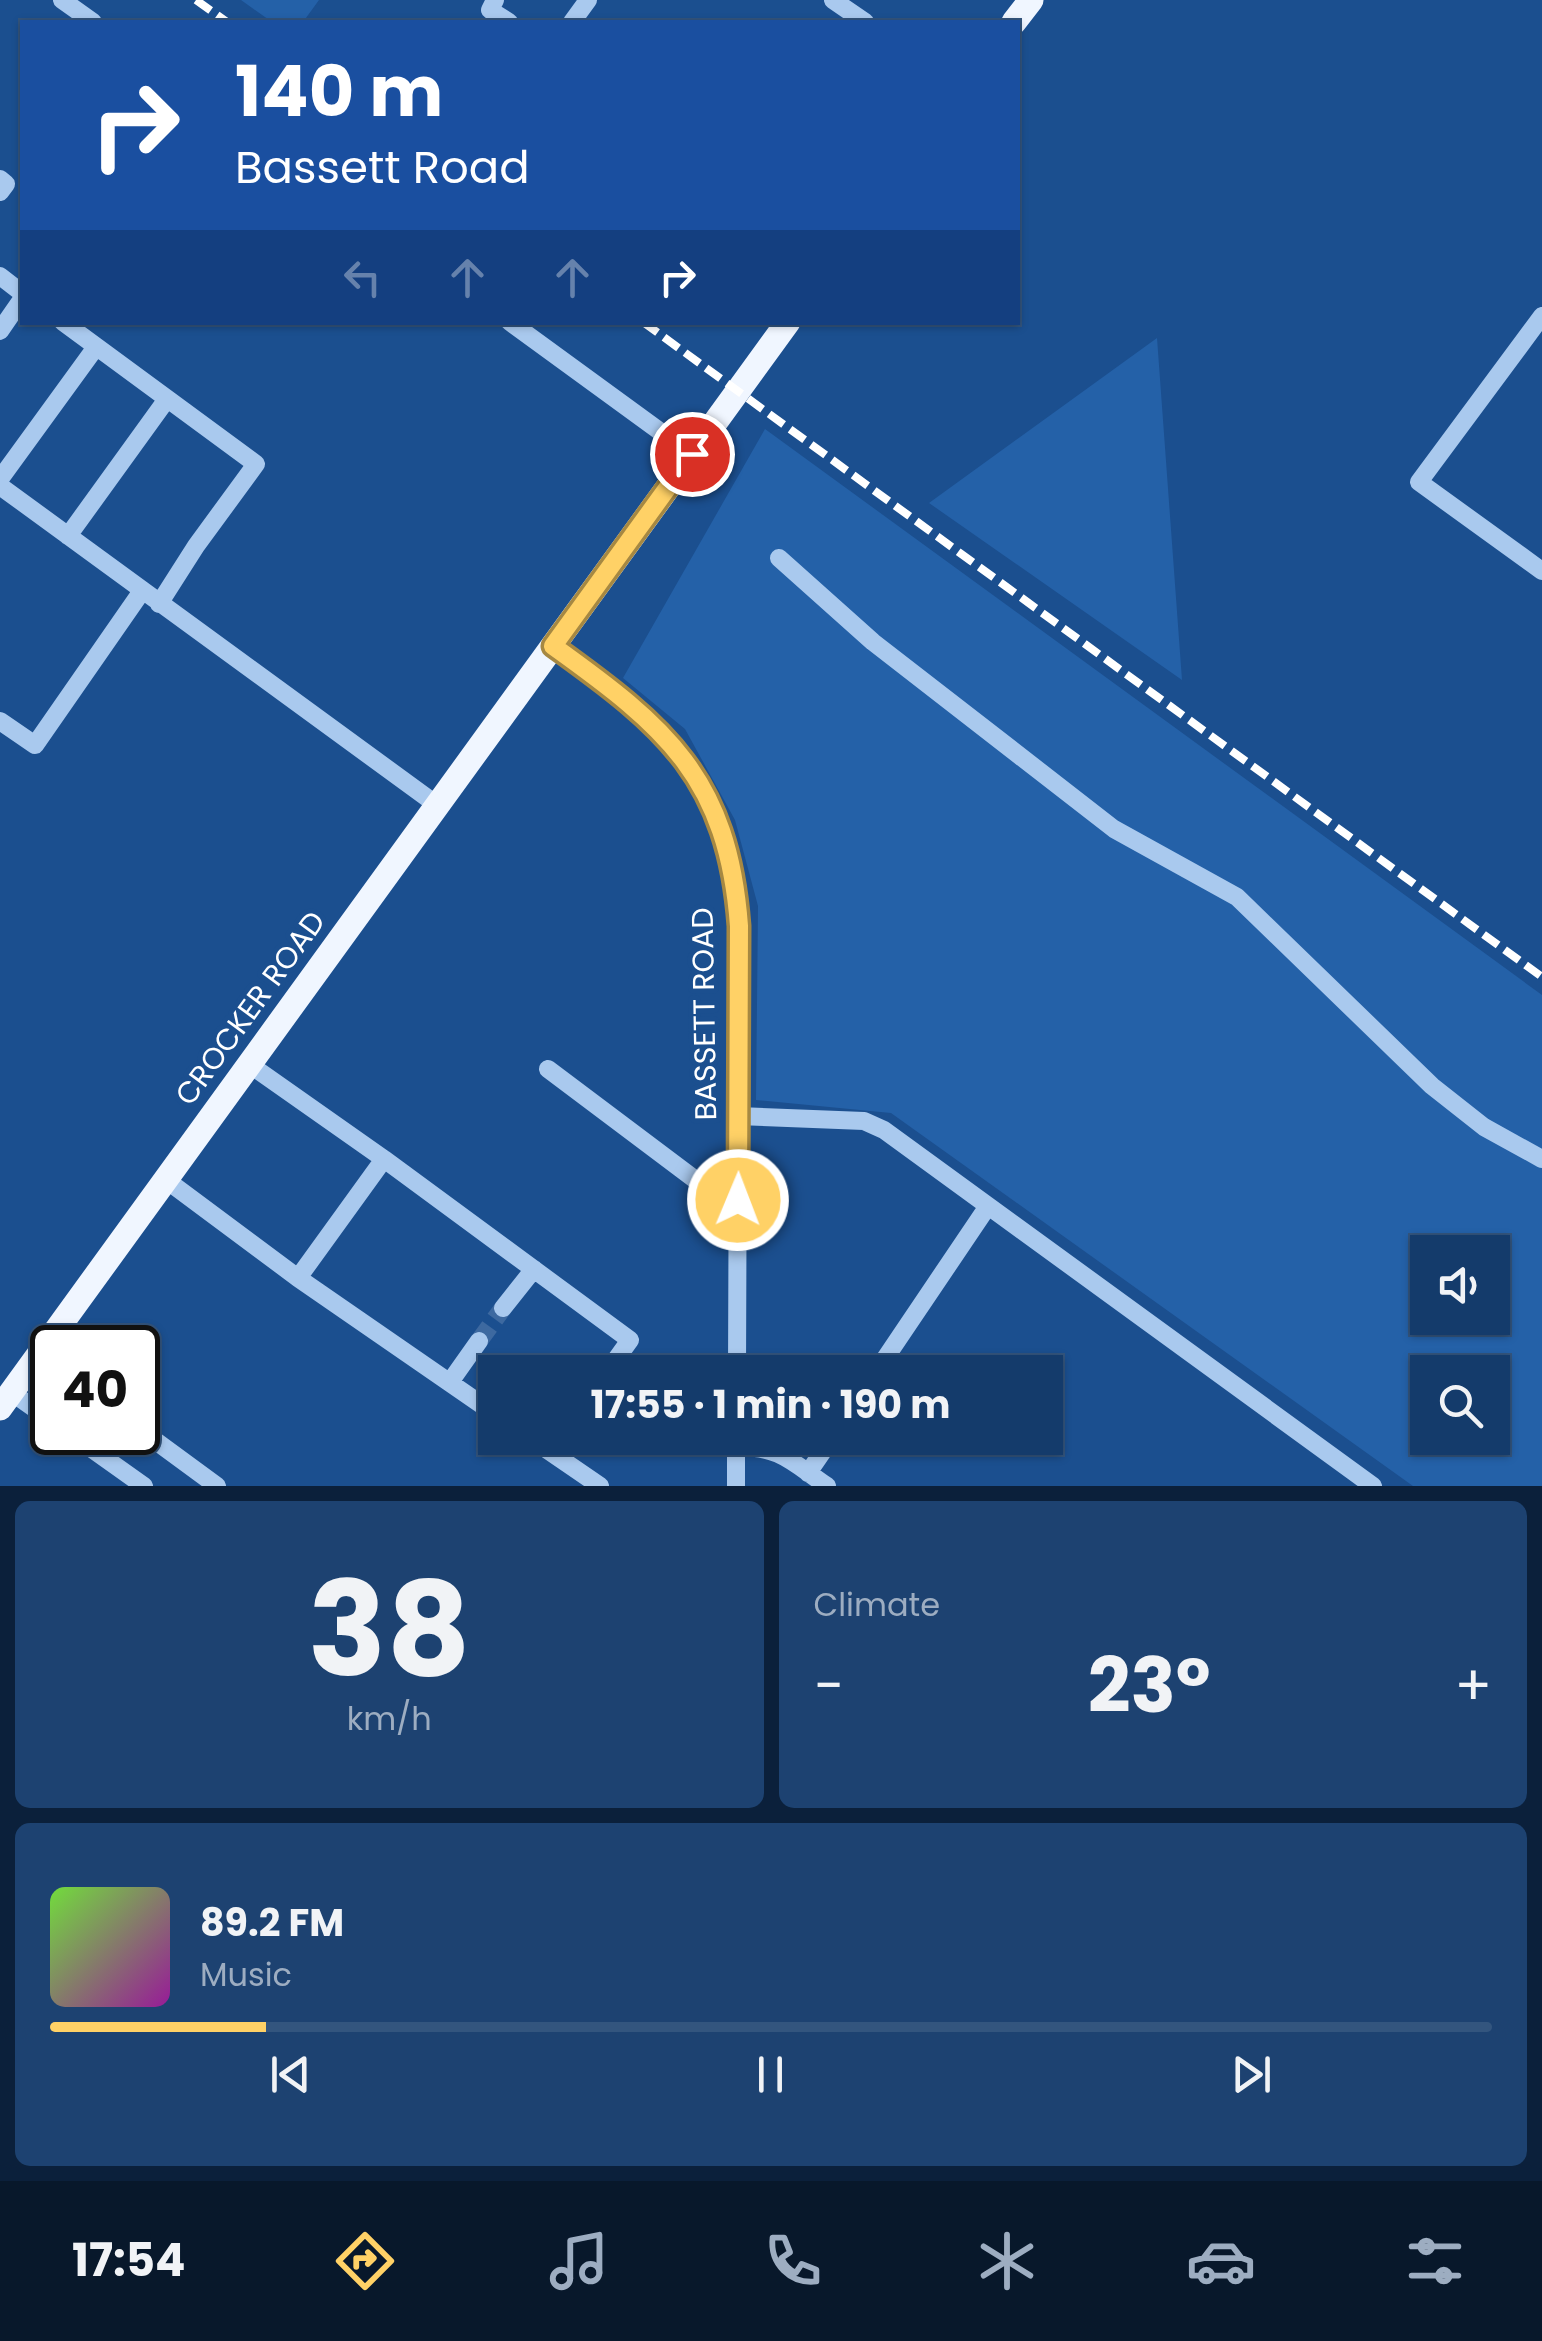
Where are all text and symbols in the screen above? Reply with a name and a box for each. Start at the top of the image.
text: 140 m [235,42,443,141]
icon: right [70,60,200,190]
text: Bassett Road [235,136,530,199]
icon: left [335,250,390,305]
icon: ahead [440,250,495,305]
icon: ahead [545,250,600,305]
icon: right [650,250,705,305]
pin [650,412,735,497]
icon: arrive [665,427,720,482]
street label: CROCKER ROAD [165,902,335,1114]
street label: BASSETT ROAD [681,907,727,1121]
position arrow [686,1148,790,1252]
map controls [1410,1235,1510,1455]
button: sound [1410,1235,1510,1335]
speed limit sign: 40 [30,1325,160,1455]
button: search [1410,1355,1510,1455]
text: 17:55 · 1 min · 190 m [591,1378,950,1431]
text: 38 [308,1538,471,1721]
text: Climate [814,1582,940,1627]
text: 23° [1088,1633,1211,1738]
text: − [814,1647,844,1724]
text: + [1454,1647,1492,1724]
text: km/h [347,1696,432,1741]
text: 89.2 FM [200,1896,344,1949]
text: Music [200,1952,292,1997]
icon: previous [263,2047,318,2102]
icon: pause [743,2047,798,2102]
icon: next [1224,2047,1279,2102]
icon: directions [330,2226,400,2296]
icon: music [544,2226,614,2296]
icon: phone [758,2226,828,2296]
icon: climate [972,2226,1042,2296]
icon: car [1186,2226,1256,2296]
icon: filters [1400,2226,1470,2296]
text: 17:54 [72,2229,186,2292]

